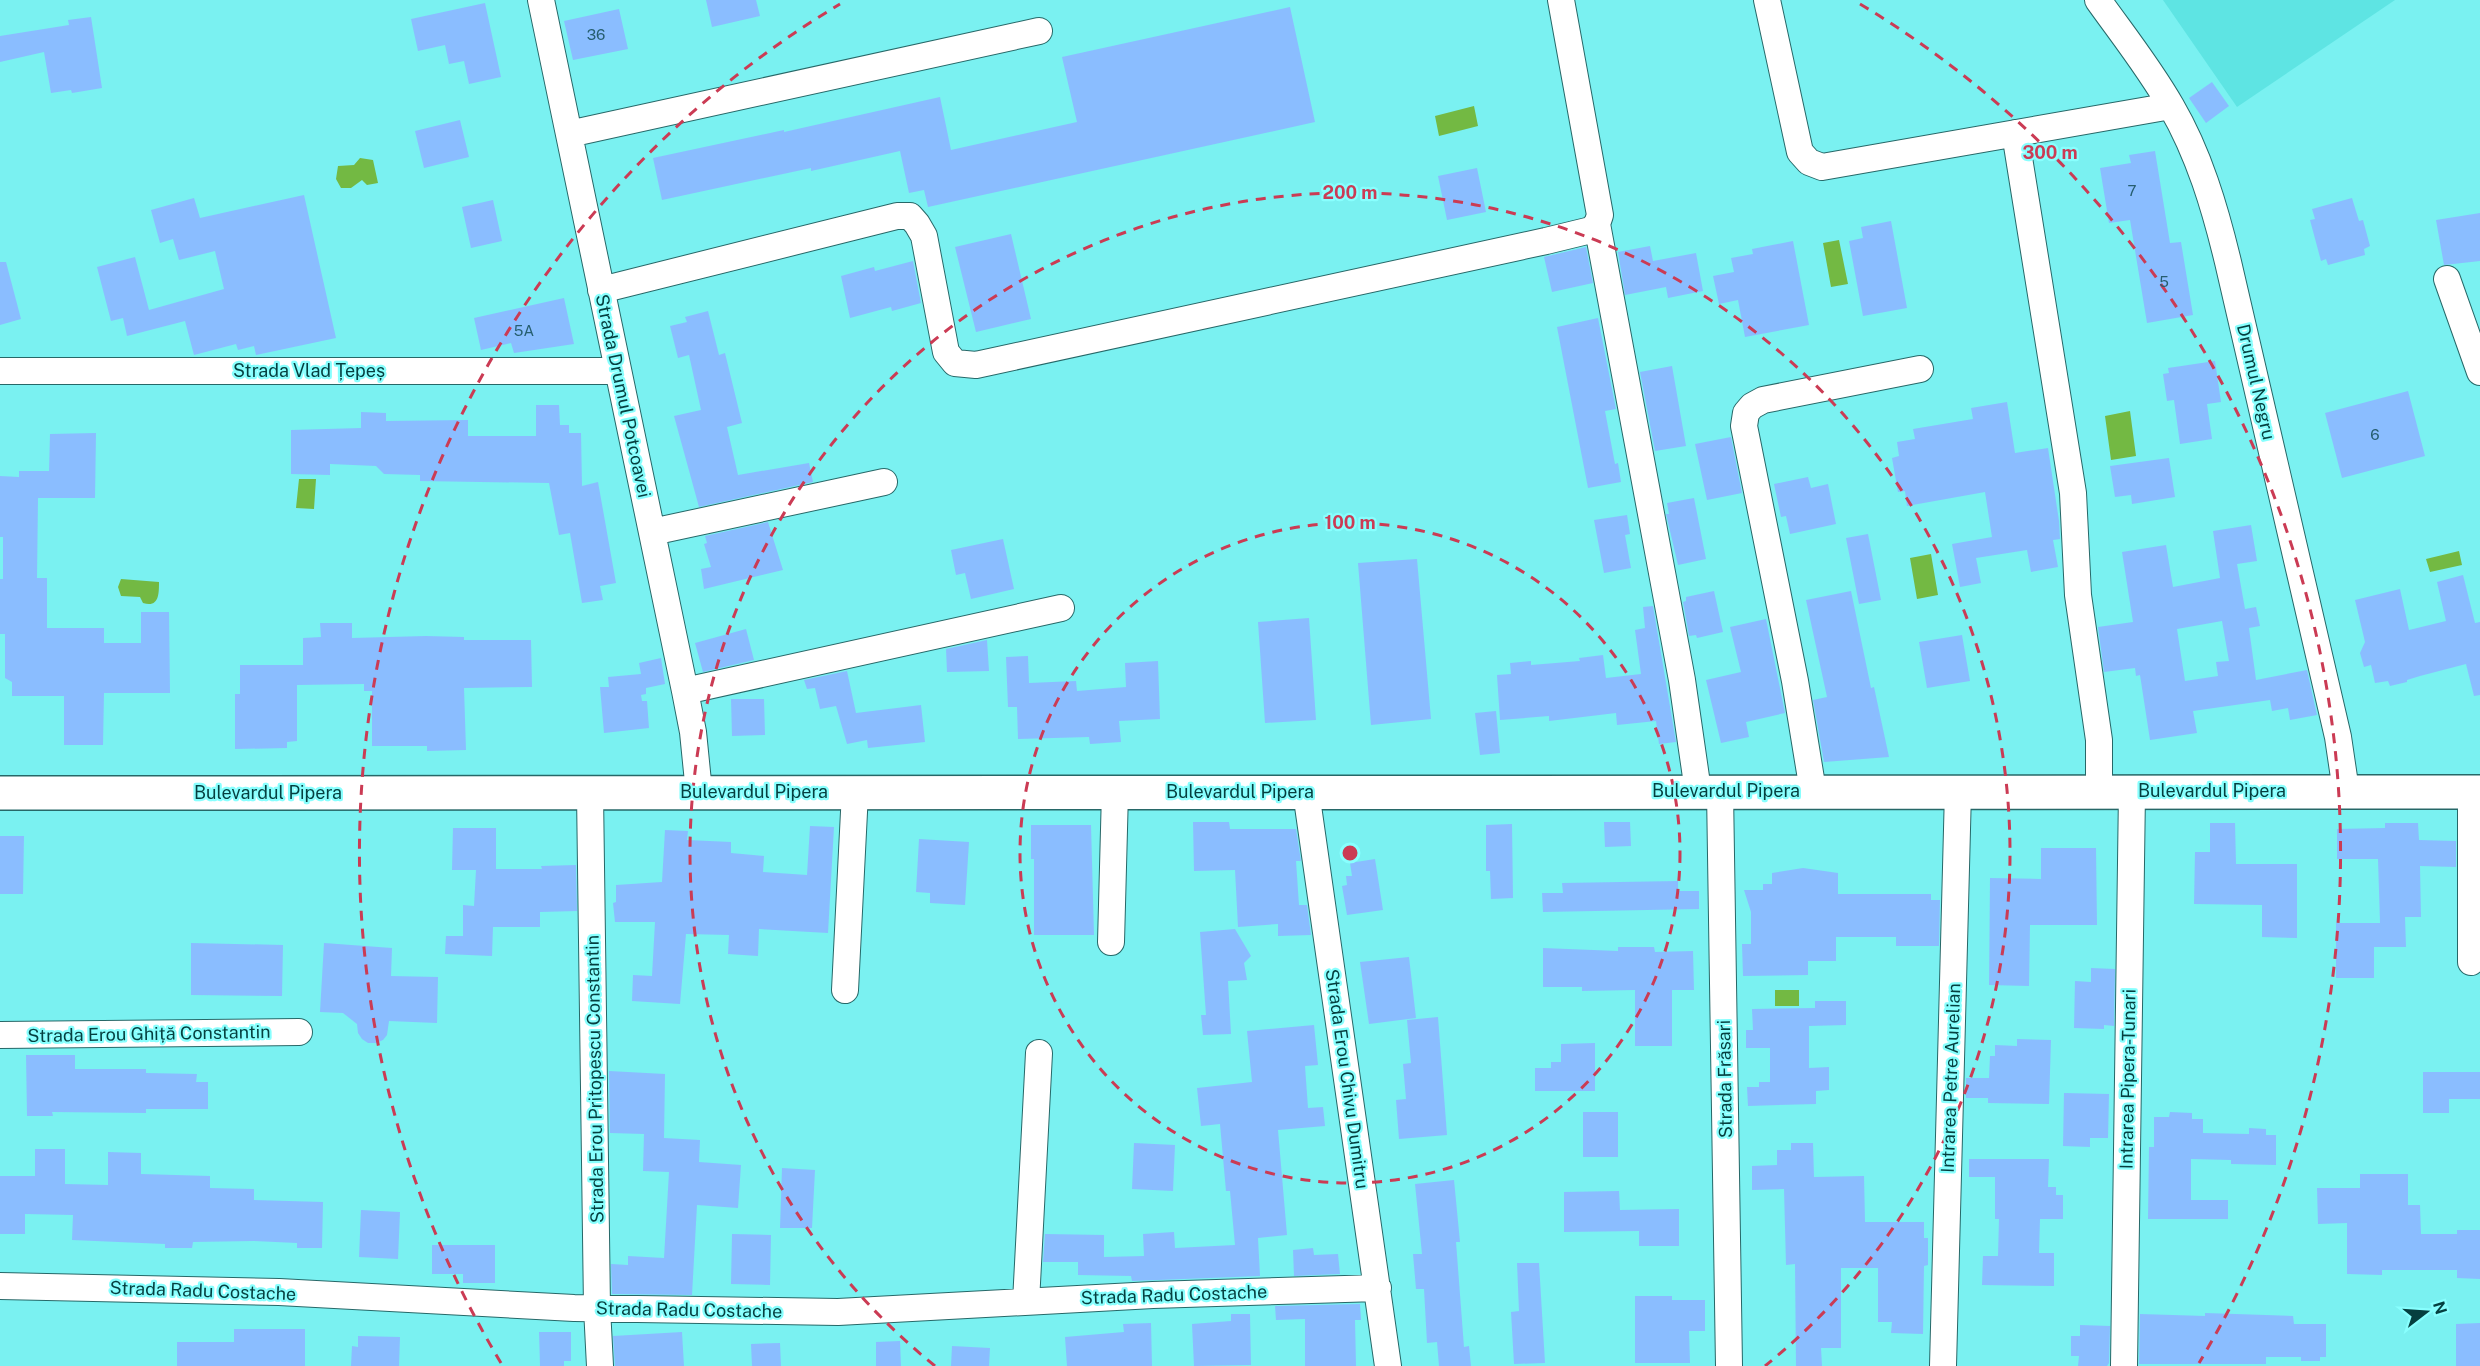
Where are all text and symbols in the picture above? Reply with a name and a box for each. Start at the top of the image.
house number: 36 [587,26,605,43]
text: 300 m [2022,142,2078,163]
text: 200 m [1323,182,1377,203]
house number: 7 [2127,182,2137,199]
house number: 5 [2159,273,2169,290]
street label: Strada Drumul Potcoavei [592,292,655,499]
house number: 5A [514,322,534,339]
street label: Drumul Negru [2233,322,2280,442]
street label: Strada Vlad Țepeș [233,360,385,381]
house number: 6 [2370,426,2380,443]
text: 100 m [1324,512,1376,533]
street label: Bulevardul Pipera [1652,780,1800,801]
street label: Bulevardul Pipera [2138,780,2286,801]
street label: Bulevardul Pipera [680,781,828,802]
street label: Bulevardul Pipera [1166,781,1314,802]
street label: Bulevardul Pipera [194,782,342,803]
centre of rings [1340,843,1360,863]
street label: Strada Erou Pritopescu Constantin [581,935,608,1223]
street label: Strada Erou Chivu Dumitru [1322,968,1373,1190]
street label: Intrarea Petre Aurelian [1937,983,1964,1173]
street label: Intrarea Pipera-Tunari [2115,989,2140,1169]
street label: Strada Frăsari [1713,1020,1736,1138]
street label: Strada Erou Ghiță Constantin [27,1021,271,1046]
street label: Strada Radu Costache [109,1277,297,1304]
street label: Strada Radu Costache [1080,1281,1268,1308]
north arrow [2396,1282,2456,1342]
street label: Strada Radu Costache [596,1297,782,1322]
text: N [2429,1299,2451,1317]

